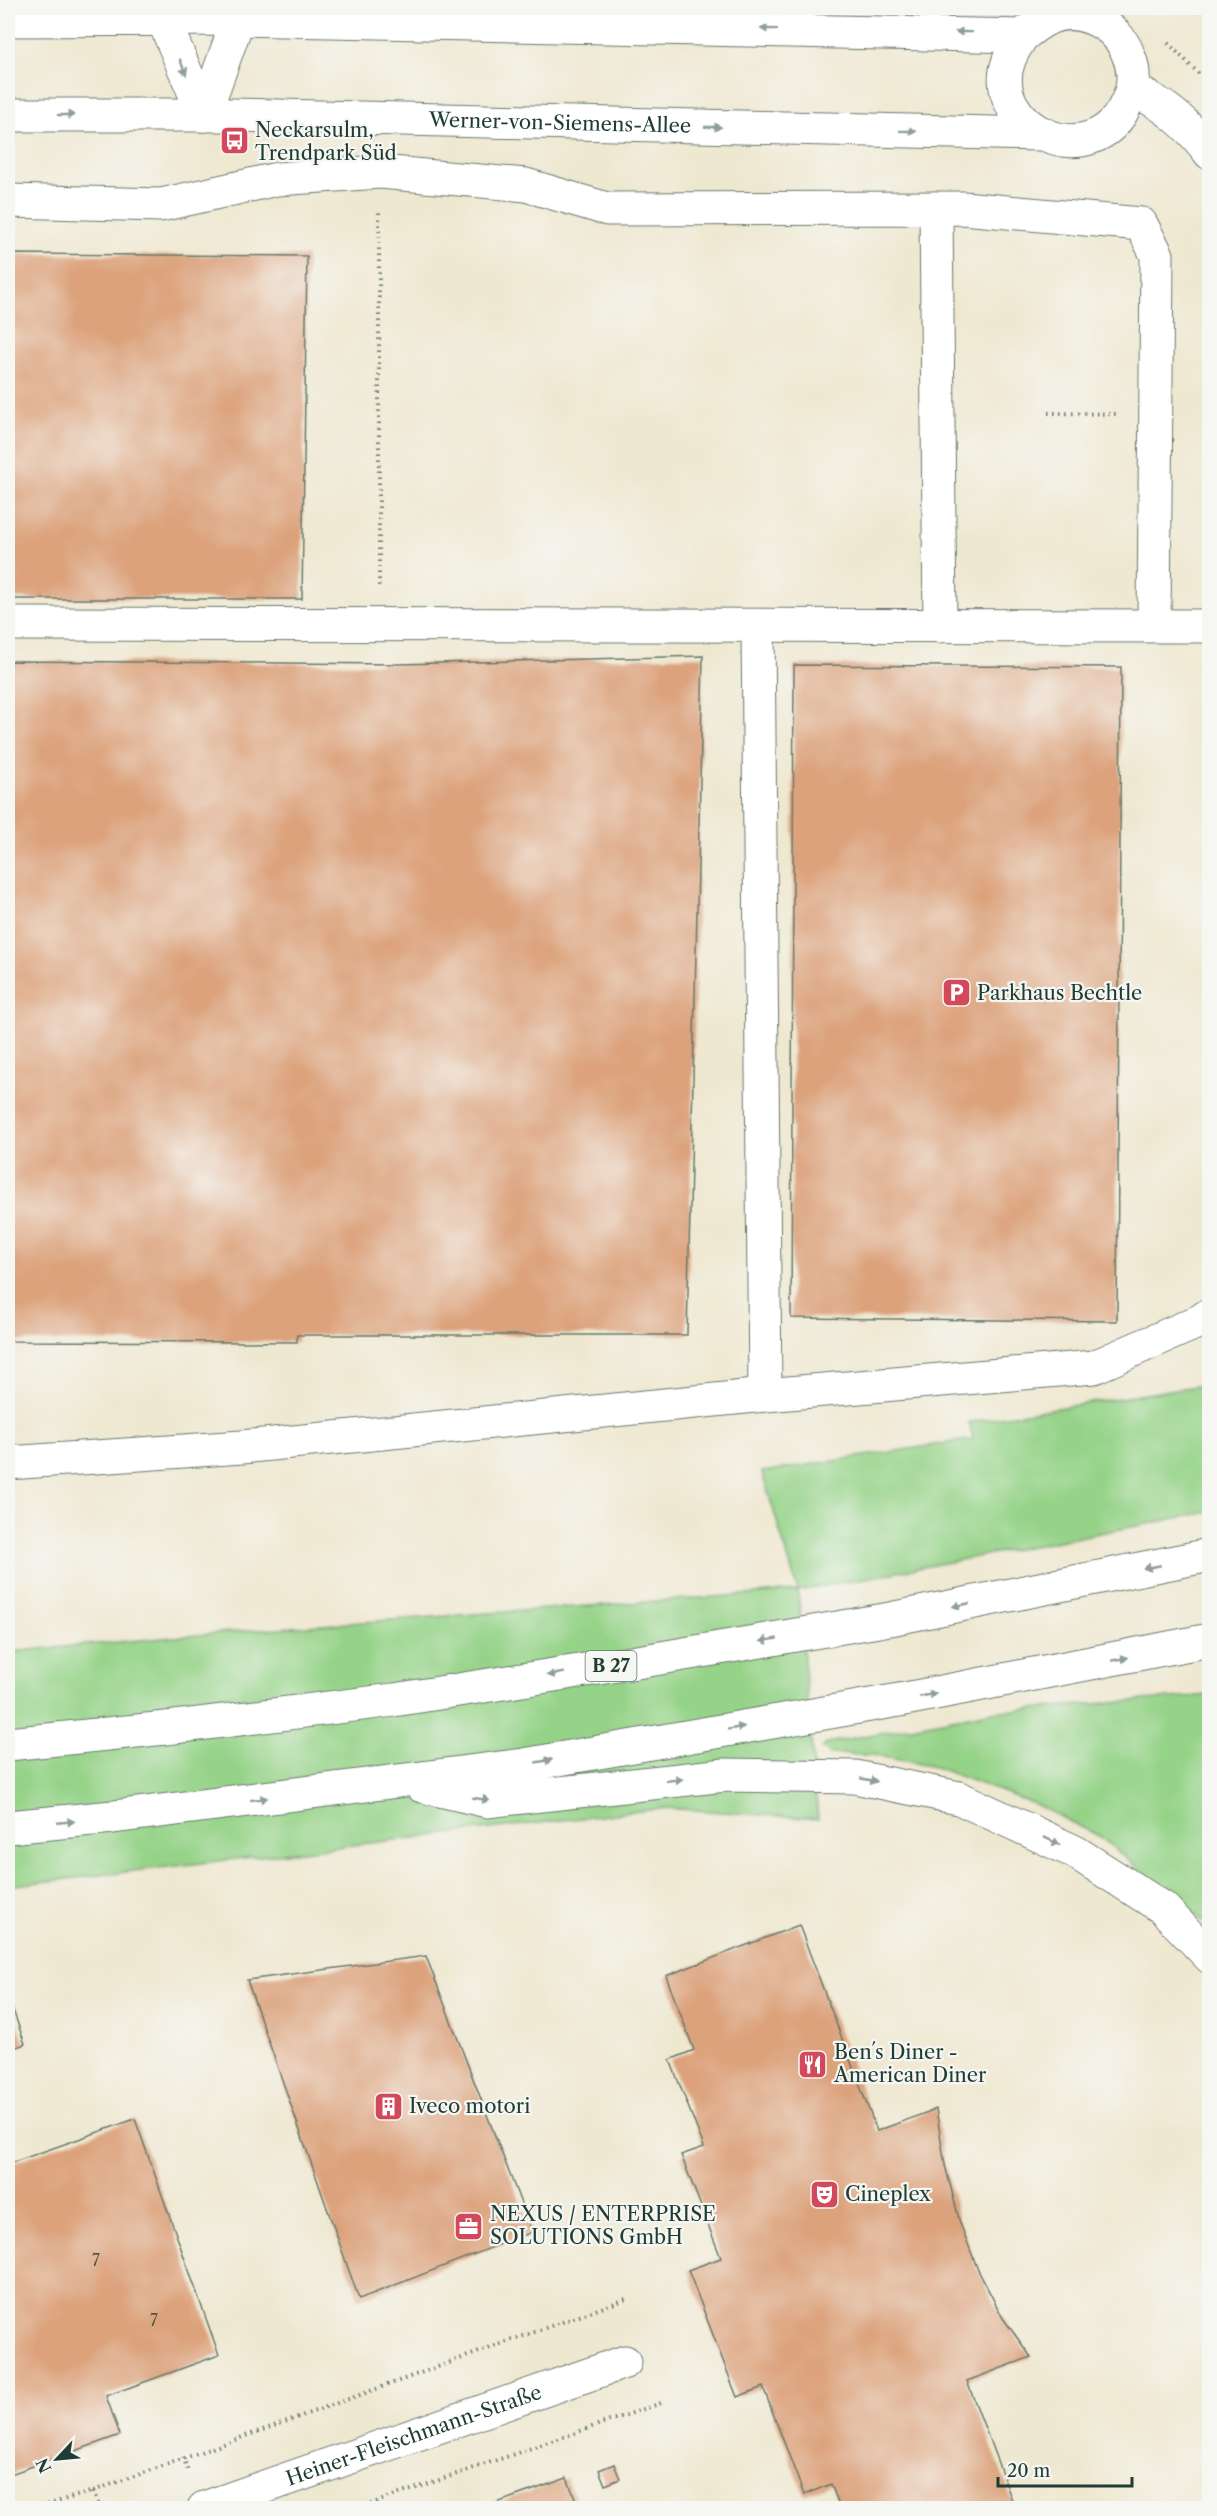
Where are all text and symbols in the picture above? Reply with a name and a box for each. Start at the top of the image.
one-way arrow [759,24,778,34]
one-way arrow [954,28,973,37]
one-way arrow [179,58,188,76]
street label: Werner-von-Siemens-Allee [428,108,691,138]
one-way arrow [56,110,75,120]
place label: Neckarsulm, Trendpark Süd [255,118,397,165]
one-way arrow [703,122,722,131]
bus stop icon: Neckarsulm, Trendpark Süd [218,125,250,157]
one-way arrow [898,126,917,136]
parking icon: Parkhaus Bechtle [940,977,972,1009]
place label: Parkhaus Bechtle [977,981,1142,1005]
one-way arrow [1142,1563,1161,1572]
one-way arrow [951,1601,970,1610]
one-way arrow [759,1635,778,1644]
road number: B 27 [586,1651,636,1681]
one-way arrow [1111,1654,1130,1663]
one-way arrow [546,1670,565,1679]
one-way arrow [919,1690,938,1699]
one-way arrow [727,1723,746,1732]
one-way arrow [535,1756,554,1765]
one-way arrow [665,1775,684,1785]
one-way arrow [859,1776,878,1785]
one-way arrow [250,1795,269,1804]
one-way arrow [471,1795,490,1804]
one-way arrow [56,1817,75,1827]
one-way arrow [1044,1837,1061,1846]
place label: Ben´s Diner - American Diner [833,2040,987,2087]
restaurant icon: Ben´s Diner - American Diner [797,2048,829,2080]
building icon: Iveco motori [372,2090,404,2122]
place label: Iveco motori [409,2094,530,2118]
theatre icon: Cineplex [808,2178,840,2210]
place label: Cineplex [845,2182,931,2206]
place label: NEXUS / ENTERPRISE SOLUTIONS GmbH [490,2202,716,2249]
office icon: NEXUS / ENTERPRISE SOLUTIONS GmbH [453,2210,485,2242]
house number: 7 [92,2250,100,2270]
house number: 7 [150,2310,158,2330]
street label: Heiner-Fleischmann-Straße [283,2380,545,2491]
north arrow [27,2429,87,2489]
scale bar [998,2450,1132,2488]
text: N [31,2455,56,2476]
text: 20 m [1007,2460,1051,2482]

